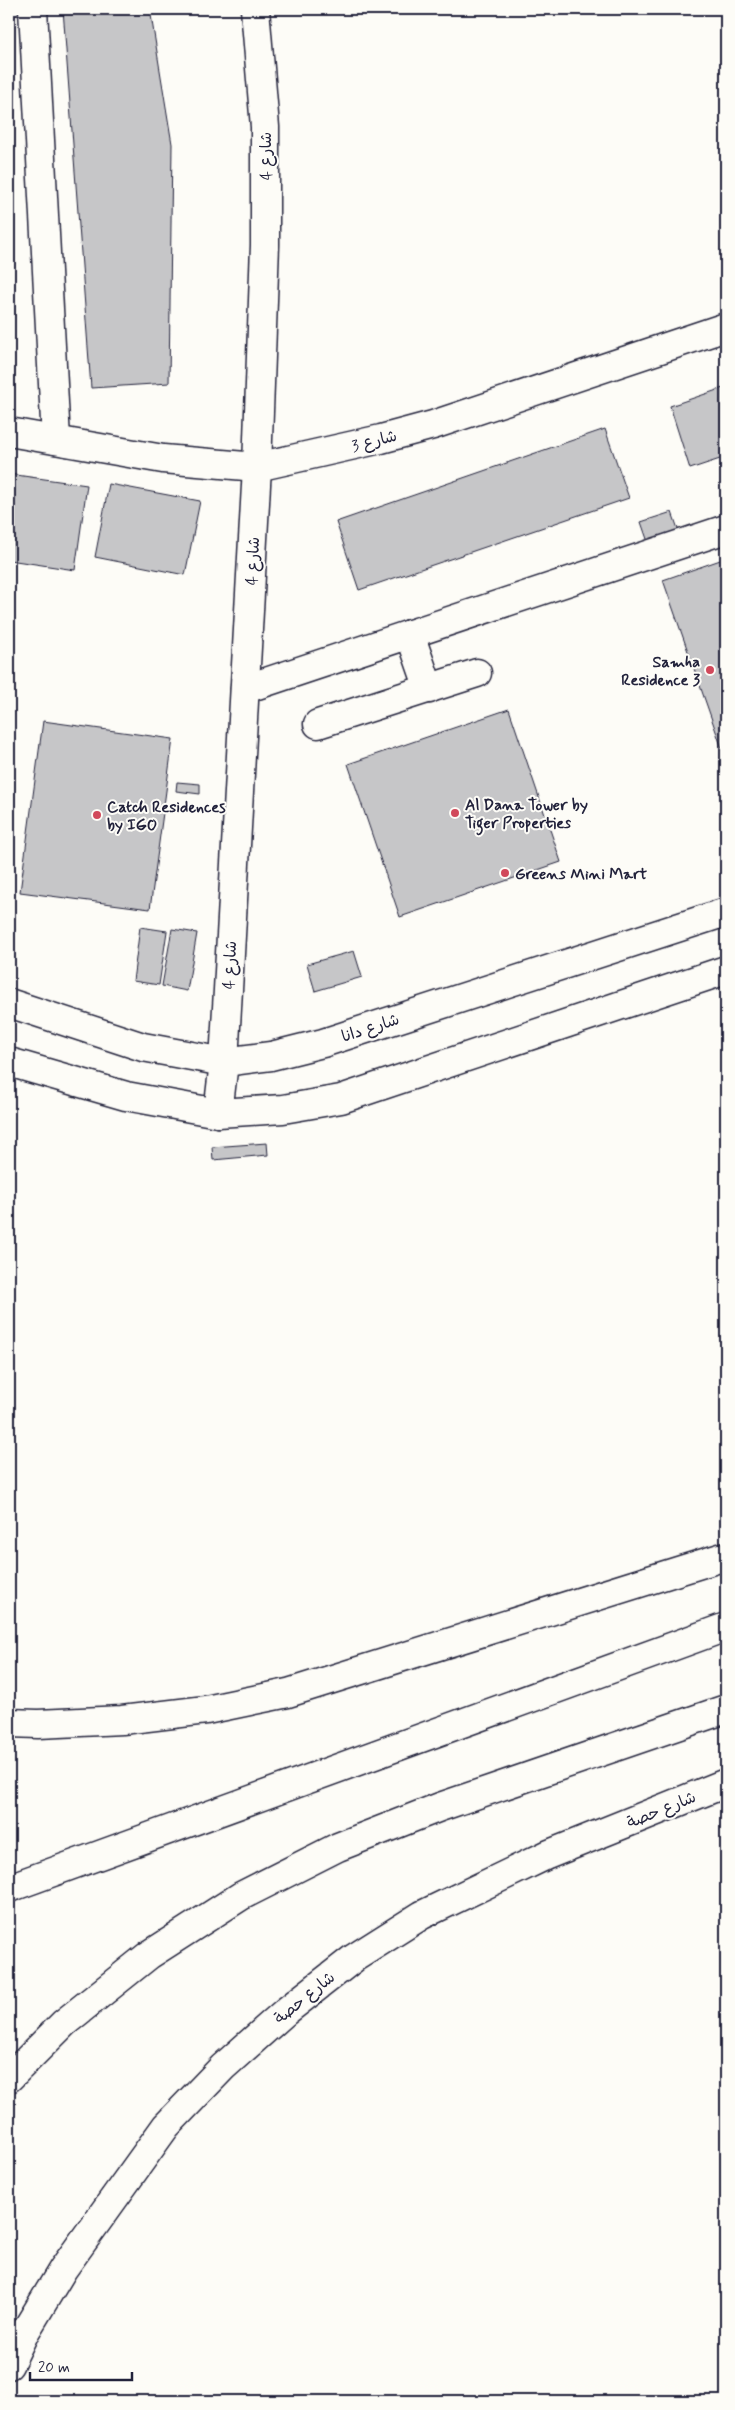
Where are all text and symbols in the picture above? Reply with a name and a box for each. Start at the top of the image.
street label: شارع 4 [256,132,277,180]
street label: شارع 3 [349,426,399,457]
street label: شارع 4 [242,536,265,586]
place label: Samha Residence 3 [621,652,701,691]
marker: Samha Residence 3 [704,664,716,676]
place label: Al Dana Tower by Tiger Properties [465,795,588,836]
place label: Catch Residences by IGO [107,797,226,836]
marker: Al Dana Tower by Tiger Properties [449,807,461,819]
marker: Catch Residences by IGO [91,809,103,821]
place label: Greens Mini Mart [515,864,648,885]
marker: Greens Mini Mart [499,867,511,879]
street label: شارع 4 [219,940,242,990]
street label: شارع دانا [339,1009,402,1048]
street label: شارع حصة [624,1787,699,1834]
street label: شارع حصة [270,1967,340,2029]
scale bar [30,2350,132,2382]
text: 20 m [38,2358,70,2378]

